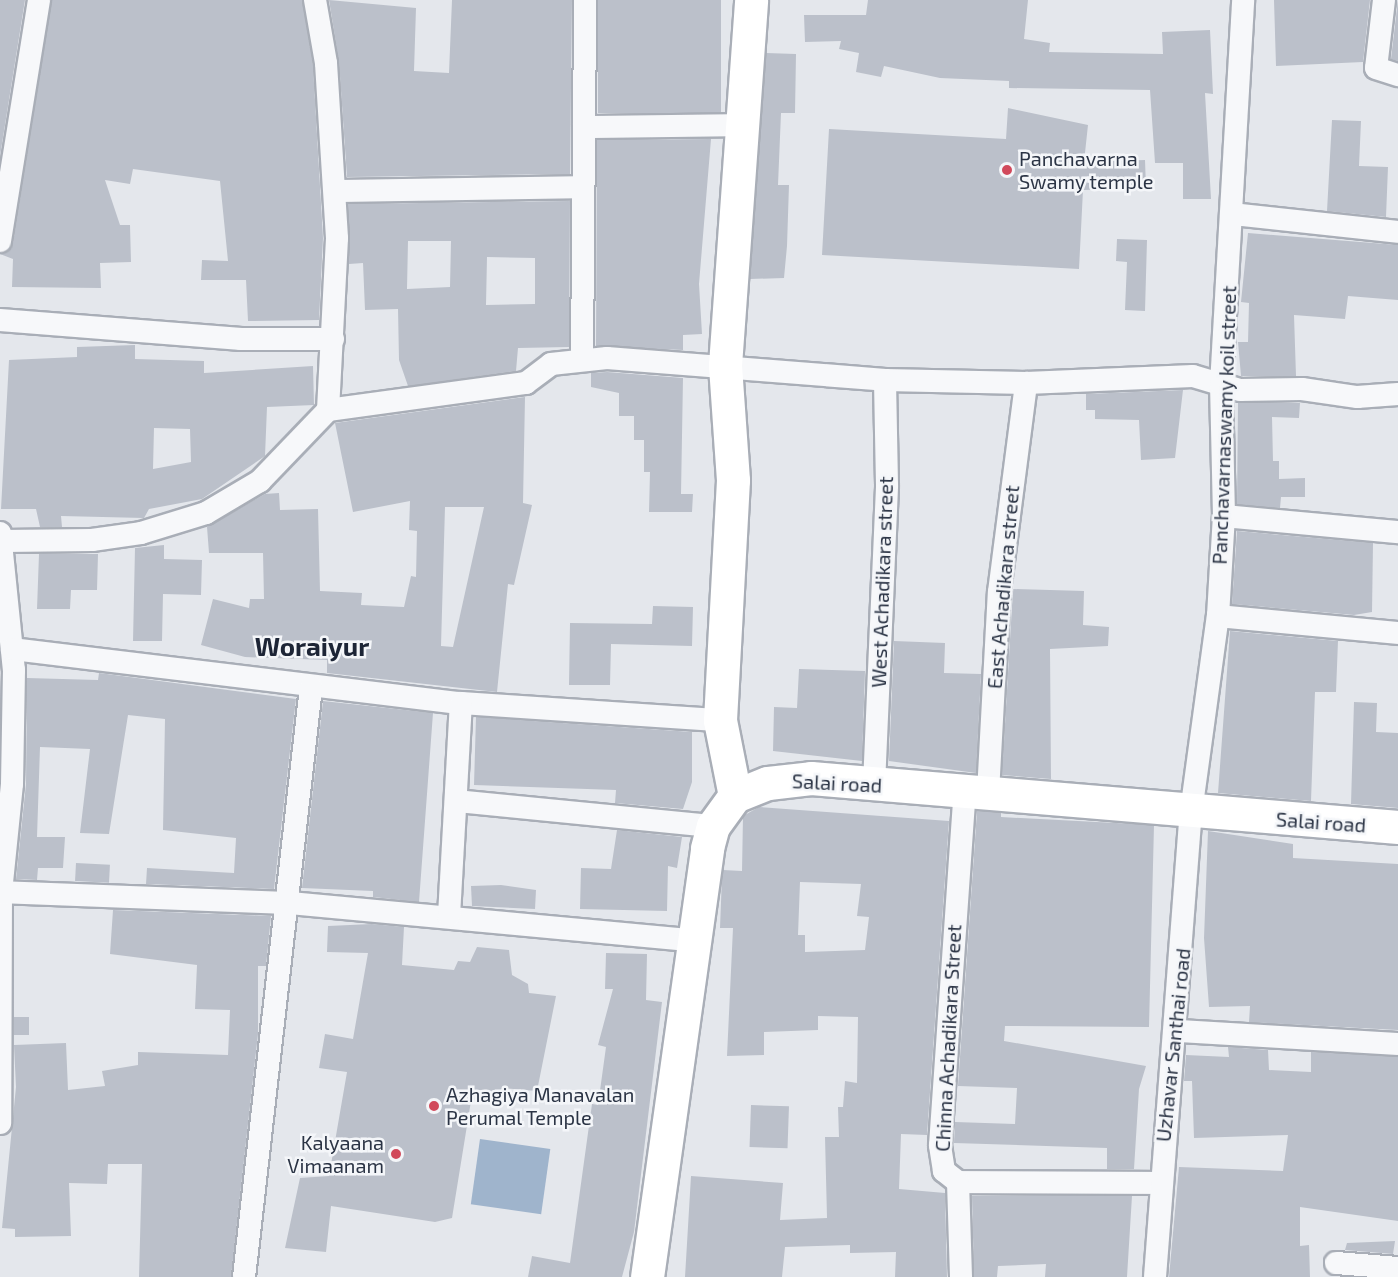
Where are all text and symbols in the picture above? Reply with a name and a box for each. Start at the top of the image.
place label: Panchavarna Swamy temple [1019,146,1154,193]
marker: Panchavarna Swamy temple [1000,163,1014,177]
street label: Panchavarnaswamy koil street [1207,285,1241,565]
street label: West Achadikara street [866,476,898,688]
street label: East Achadikara street [982,484,1024,690]
district label: Woraiyur [255,630,369,662]
street label: Salai road [791,769,883,797]
street label: Salai road [1275,807,1367,837]
street label: Chinna Achadikara Street [930,923,966,1153]
street label: Uzhavar Santhai road [1151,947,1195,1143]
place label: Azhagiya Manavalan Perumal Temple [446,1082,634,1129]
marker: Azhagiya Manavalan Perumal Temple [427,1099,441,1113]
place label: Kalyaana Vimaanam [287,1130,384,1177]
marker: Kalyaana Vimaanam [389,1147,403,1161]

